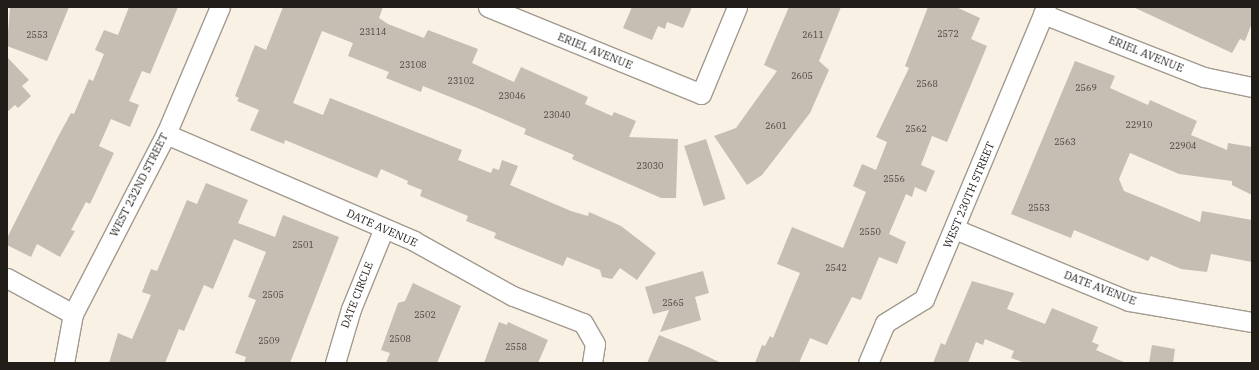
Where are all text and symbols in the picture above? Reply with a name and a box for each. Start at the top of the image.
house number: 23114 [360,27,386,37]
house number: 2572 [937,29,959,39]
house number: 2553 [26,30,48,40]
street label: ERIEL AVENUE [556,30,634,72]
house number: 2611 [802,30,824,40]
street label: ERIEL AVENUE [1107,33,1185,75]
house number: 23108 [400,60,426,70]
house number: 2605 [791,71,813,81]
house number: 23102 [448,76,474,86]
house number: 2568 [916,79,938,89]
house number: 2569 [1075,83,1097,93]
house number: 23046 [499,91,525,101]
house number: 23040 [544,110,570,120]
house number: 22910 [1126,120,1152,130]
house number: 2601 [765,121,787,131]
house number: 2562 [905,124,927,134]
street label: WEST 232ND STREET [107,131,171,239]
house number: 2563 [1054,137,1076,147]
street label: WEST 230TH STREET [941,140,997,250]
house number: 22904 [1170,141,1196,151]
house number: 23030 [637,161,663,171]
house number: 2556 [883,174,905,184]
house number: 2553 [1028,203,1050,213]
street label: DATE AVENUE [344,206,420,250]
house number: 2550 [859,227,881,237]
house number: 2501 [292,240,314,250]
street label: DATE CIRCLE [338,260,376,330]
house number: 2542 [825,263,847,273]
street label: DATE AVENUE [1062,268,1138,308]
house number: 2505 [262,290,284,300]
house number: 2565 [662,298,684,308]
house number: 2502 [414,310,436,320]
house number: 2508 [389,334,411,344]
house number: 2509 [258,336,280,346]
house number: 2558 [505,342,527,352]

